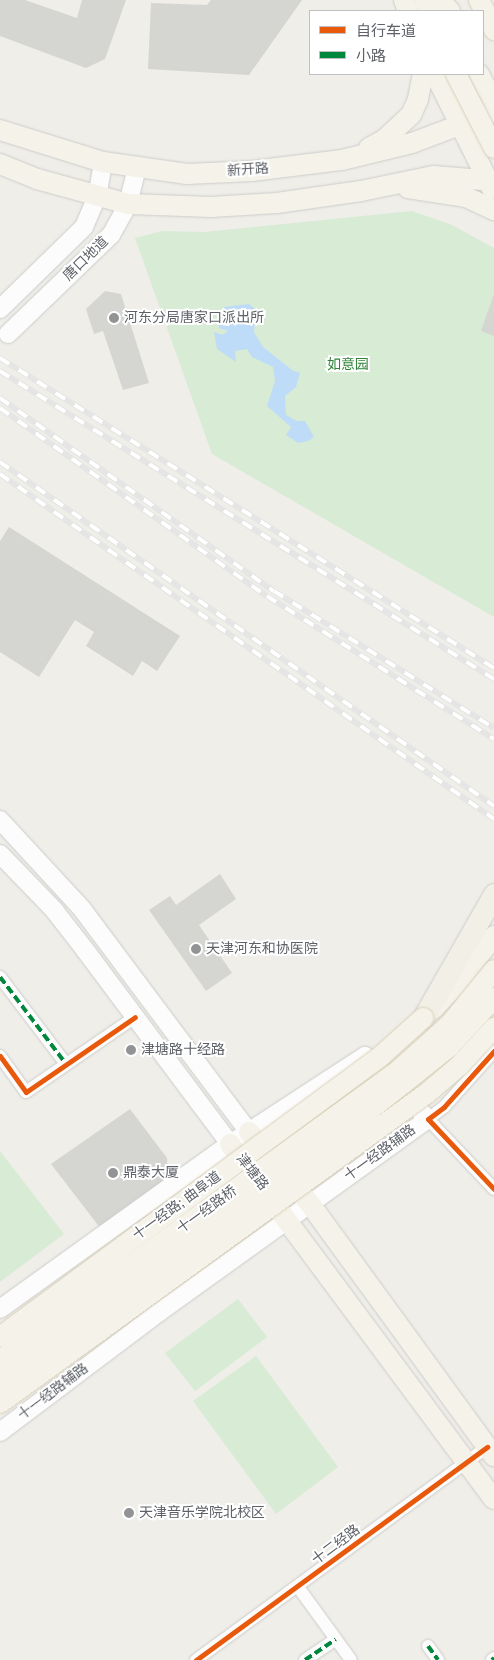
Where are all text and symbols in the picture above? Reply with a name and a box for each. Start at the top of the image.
legend [309,10,484,75]
text: 自行车道 [356,22,416,40]
text: 小路 [356,47,386,65]
street label: 新开路 [226,160,270,180]
street label: 唐口地道 [60,234,112,284]
place label: 河东分局唐家口派出所 [124,310,264,326]
marker: 河东分局唐家口派出所 [108,312,120,324]
park label: 如意园 [327,357,369,373]
place label: 天津河东和协医院 [206,941,318,957]
marker: 天津河东和协医院 [190,943,202,955]
place label: 津塘路十经路 [141,1042,225,1058]
marker: 津塘路十经路 [125,1044,137,1056]
street label: 十一经路辅路 [341,1122,419,1184]
street label: 津塘路 [232,1150,272,1194]
place label: 鼎泰大厦 [123,1165,179,1181]
marker: 鼎泰大厦 [107,1167,119,1179]
street label: 十一经路; 曲阜道 [129,1168,225,1244]
street label: 十一经路桥 [174,1183,240,1237]
street label: 十一经路辅路 [14,1360,92,1424]
place label: 天津音乐学院北校区 [139,1505,265,1521]
marker: 天津音乐学院北校区 [123,1507,135,1519]
street label: 十二经路 [309,1521,363,1569]

